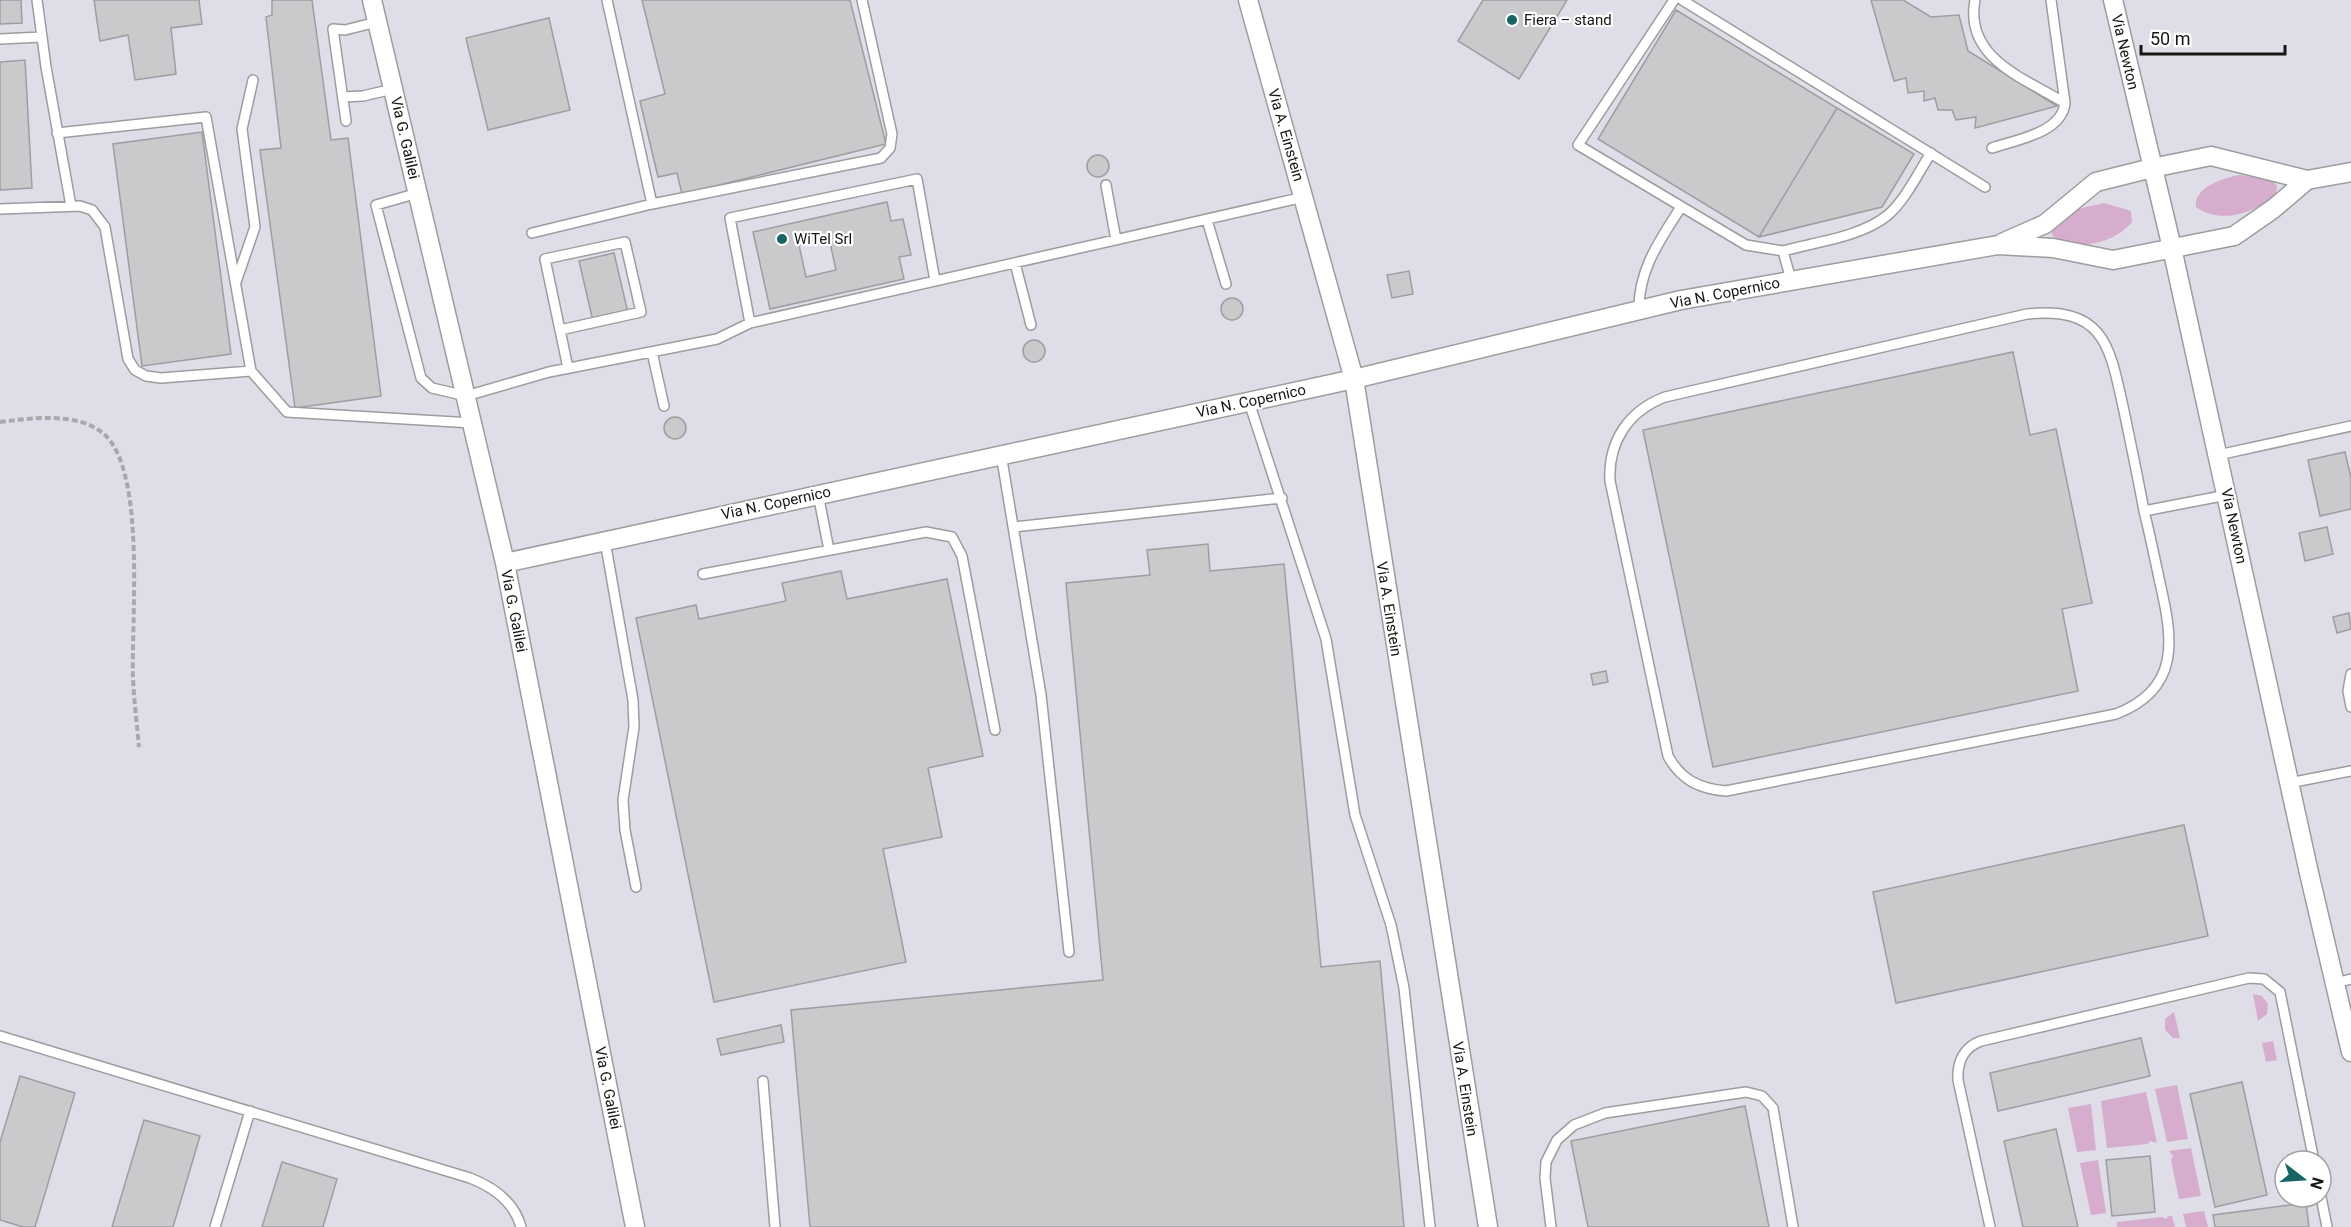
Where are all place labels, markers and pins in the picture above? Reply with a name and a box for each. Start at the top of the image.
place label: Fiera – stand [1524,11,1612,29]
marker: Fiera – stand [1505,13,1519,27]
place label: WiTel Srl [794,230,852,248]
marker: WiTel Srl [775,232,789,246]

